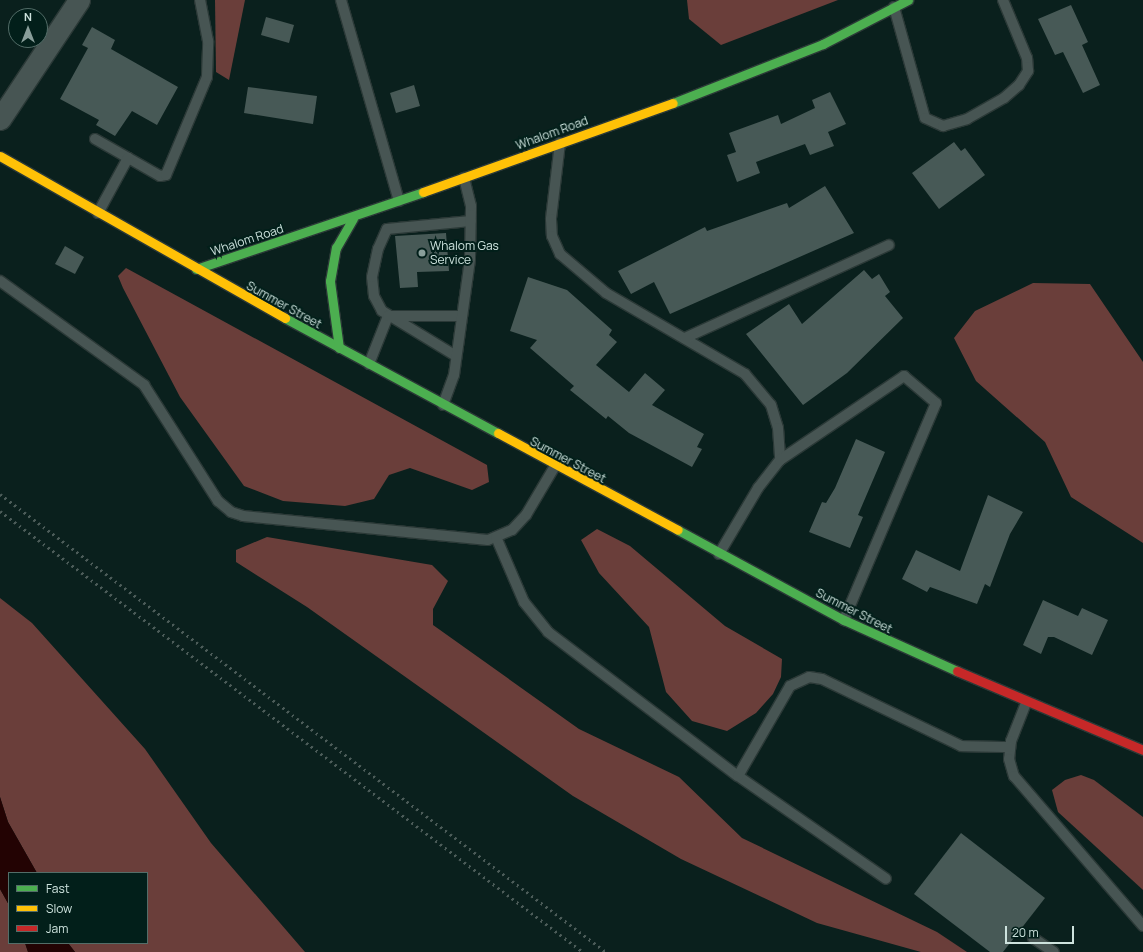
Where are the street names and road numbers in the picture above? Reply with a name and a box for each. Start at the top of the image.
street label: Whalom Road [514,113,590,153]
street label: Whalom Road [209,221,285,259]
street label: Summer Street [244,278,324,332]
street label: Summer Street [528,434,608,486]
street label: Summer Street [813,586,895,636]

